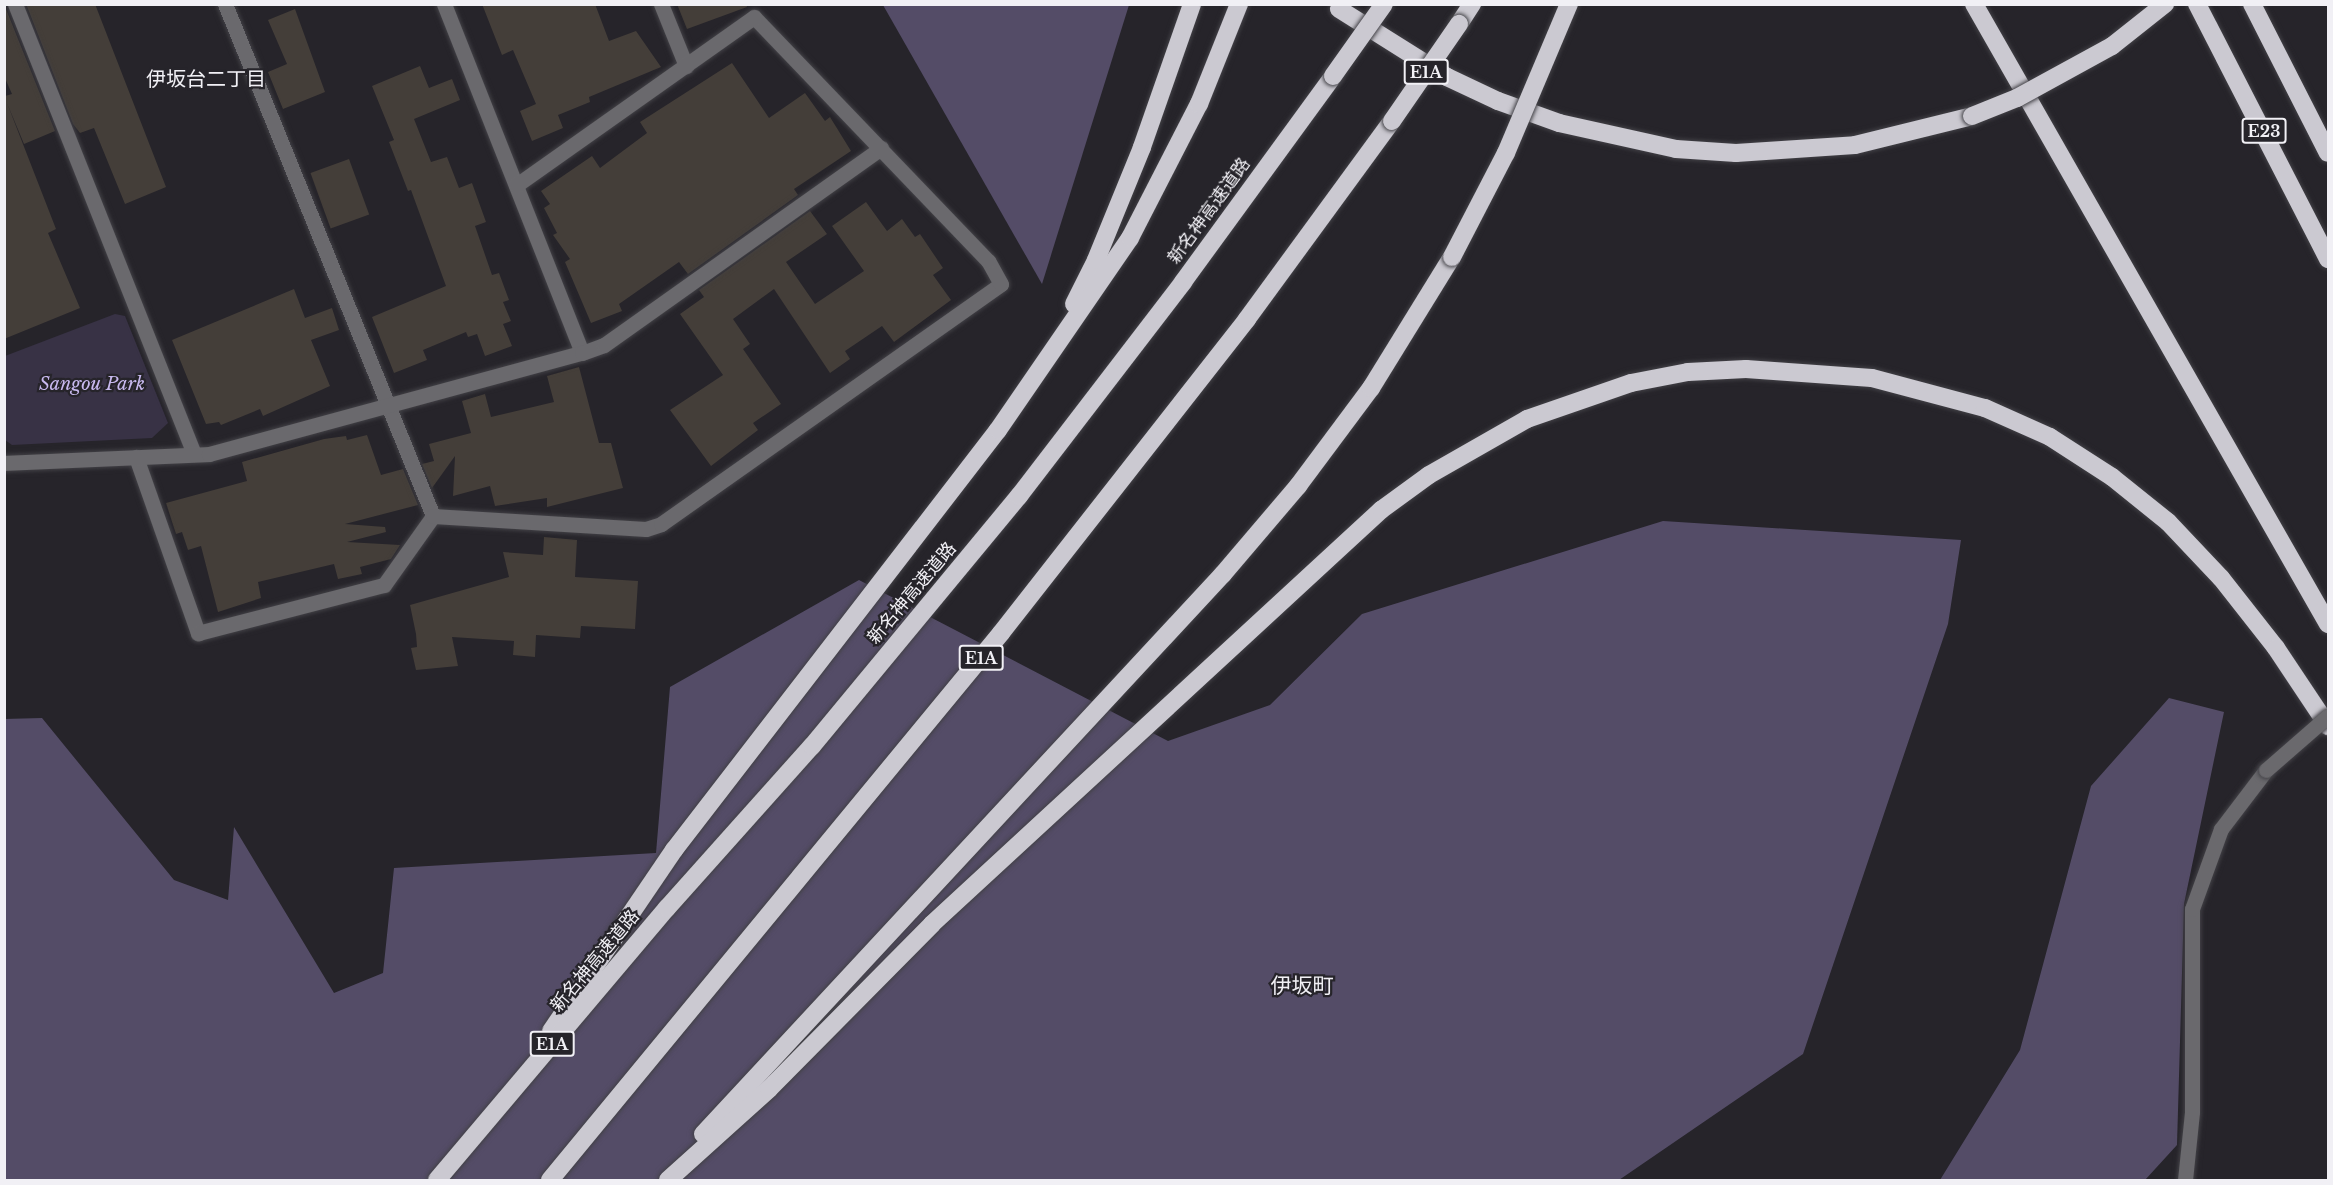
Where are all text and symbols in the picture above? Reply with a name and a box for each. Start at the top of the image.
road number: E1A [1404,59,1448,85]
district label: 伊坂台二丁目 [146,67,266,91]
road number: E23 [2242,118,2286,144]
street label: 新名神高速道路 [1163,154,1255,268]
park label: Sangou Park [39,373,145,395]
street label: 新名神高速道路 [863,538,961,648]
road number: E1A [958,645,1004,671]
street label: 新名神高速道路 [546,906,644,1016]
district label: 伊坂町 [1271,973,1333,999]
road number: E1A [530,1031,574,1057]

